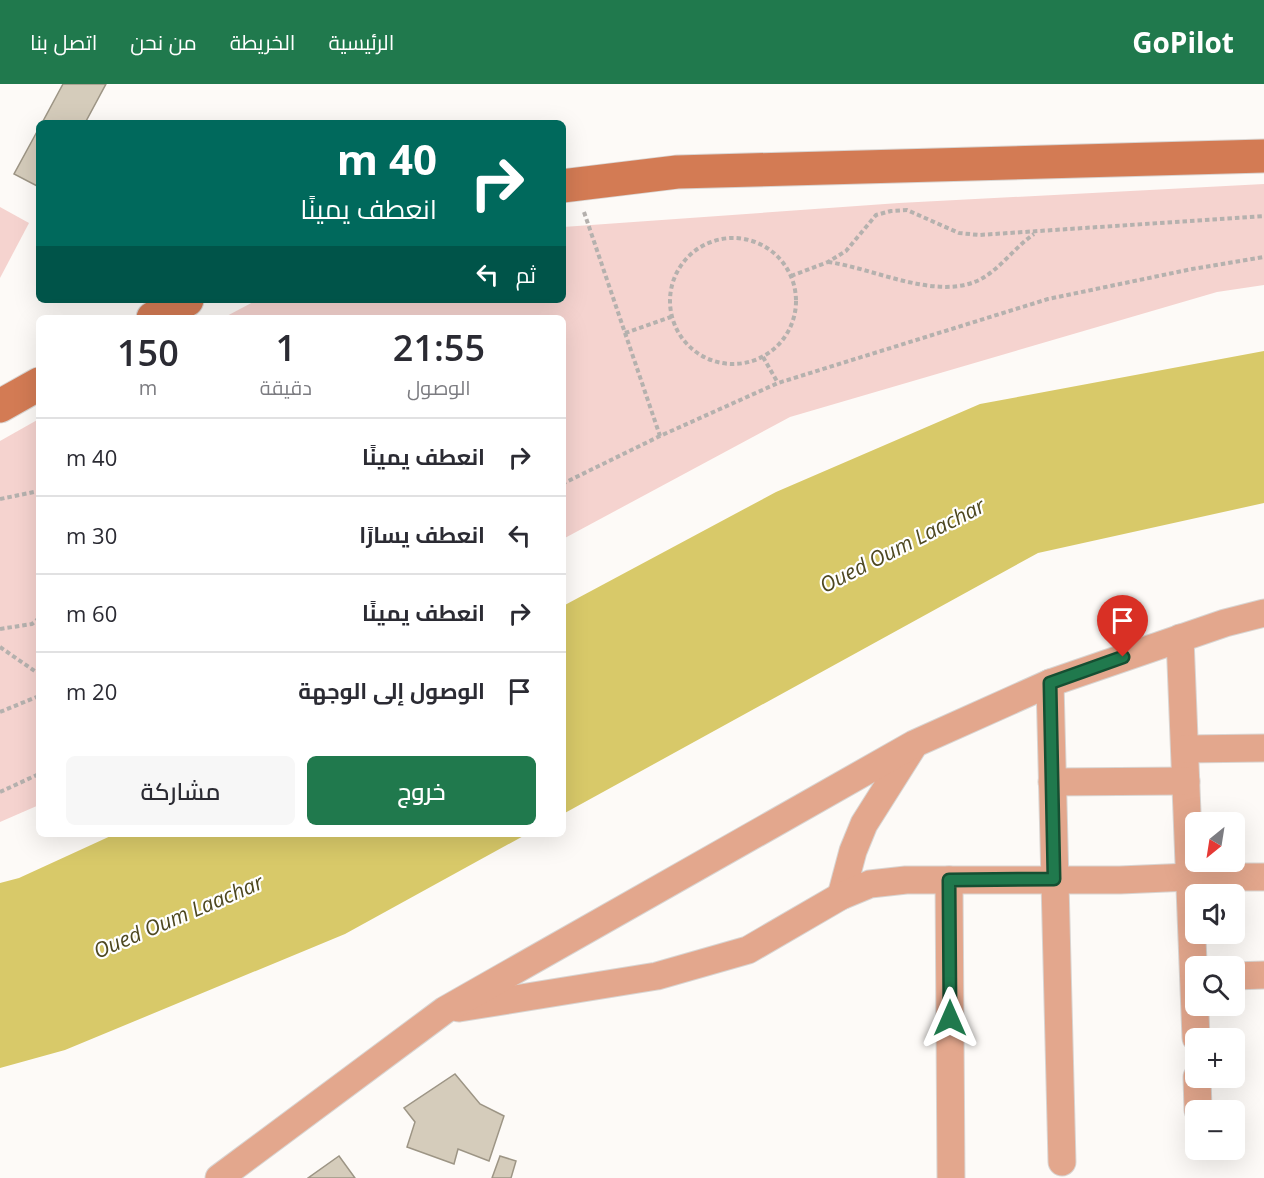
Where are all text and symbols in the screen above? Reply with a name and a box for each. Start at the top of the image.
text: GoPilot [1132,23,1234,61]
text: اتصل بنا [30,28,97,56]
text: من نحن [130,28,197,56]
text: الخريطة [230,28,295,56]
text: الرئيسية [328,28,394,56]
text: 40 m [337,130,437,187]
icon: right [458,144,536,222]
text: انعطف يمينًا [300,190,437,227]
icon: left [471,258,504,291]
text: ثم [516,259,536,289]
text: 1 [275,323,296,372]
text: 21:55 [393,323,485,372]
text: 150 [117,328,179,377]
text: m [139,374,157,401]
text: دقيقة [260,374,312,401]
text: الوصول [407,374,471,401]
text: انعطف يمينًا [362,441,485,471]
icon: right [503,441,536,474]
text: 40 m [66,442,117,472]
water label: Oued Oum Laachar [815,491,990,599]
text: انعطف يسارًا [359,519,485,549]
icon: left [503,519,536,552]
text: 30 m [66,520,117,550]
pin [1097,595,1148,657]
text: انعطف يمينًا [362,597,485,627]
icon: right [503,597,536,630]
text: 60 m [66,598,117,628]
icon: arrive [1106,604,1139,637]
text: الوصول إلى الوجهة [298,675,485,705]
icon: arrive [503,675,536,708]
text: 20 m [66,676,117,706]
button: مشاركة [66,756,295,825]
button: خروج [307,756,536,825]
north arrow [1185,812,1245,872]
map controls [1185,812,1245,1160]
water label: Oued Oum Laachar [89,867,268,964]
button: sound [1185,884,1245,944]
button: search [1185,956,1245,1016]
position arrow [918,986,982,1050]
button: + [1185,1028,1245,1088]
button: − [1185,1100,1245,1160]

